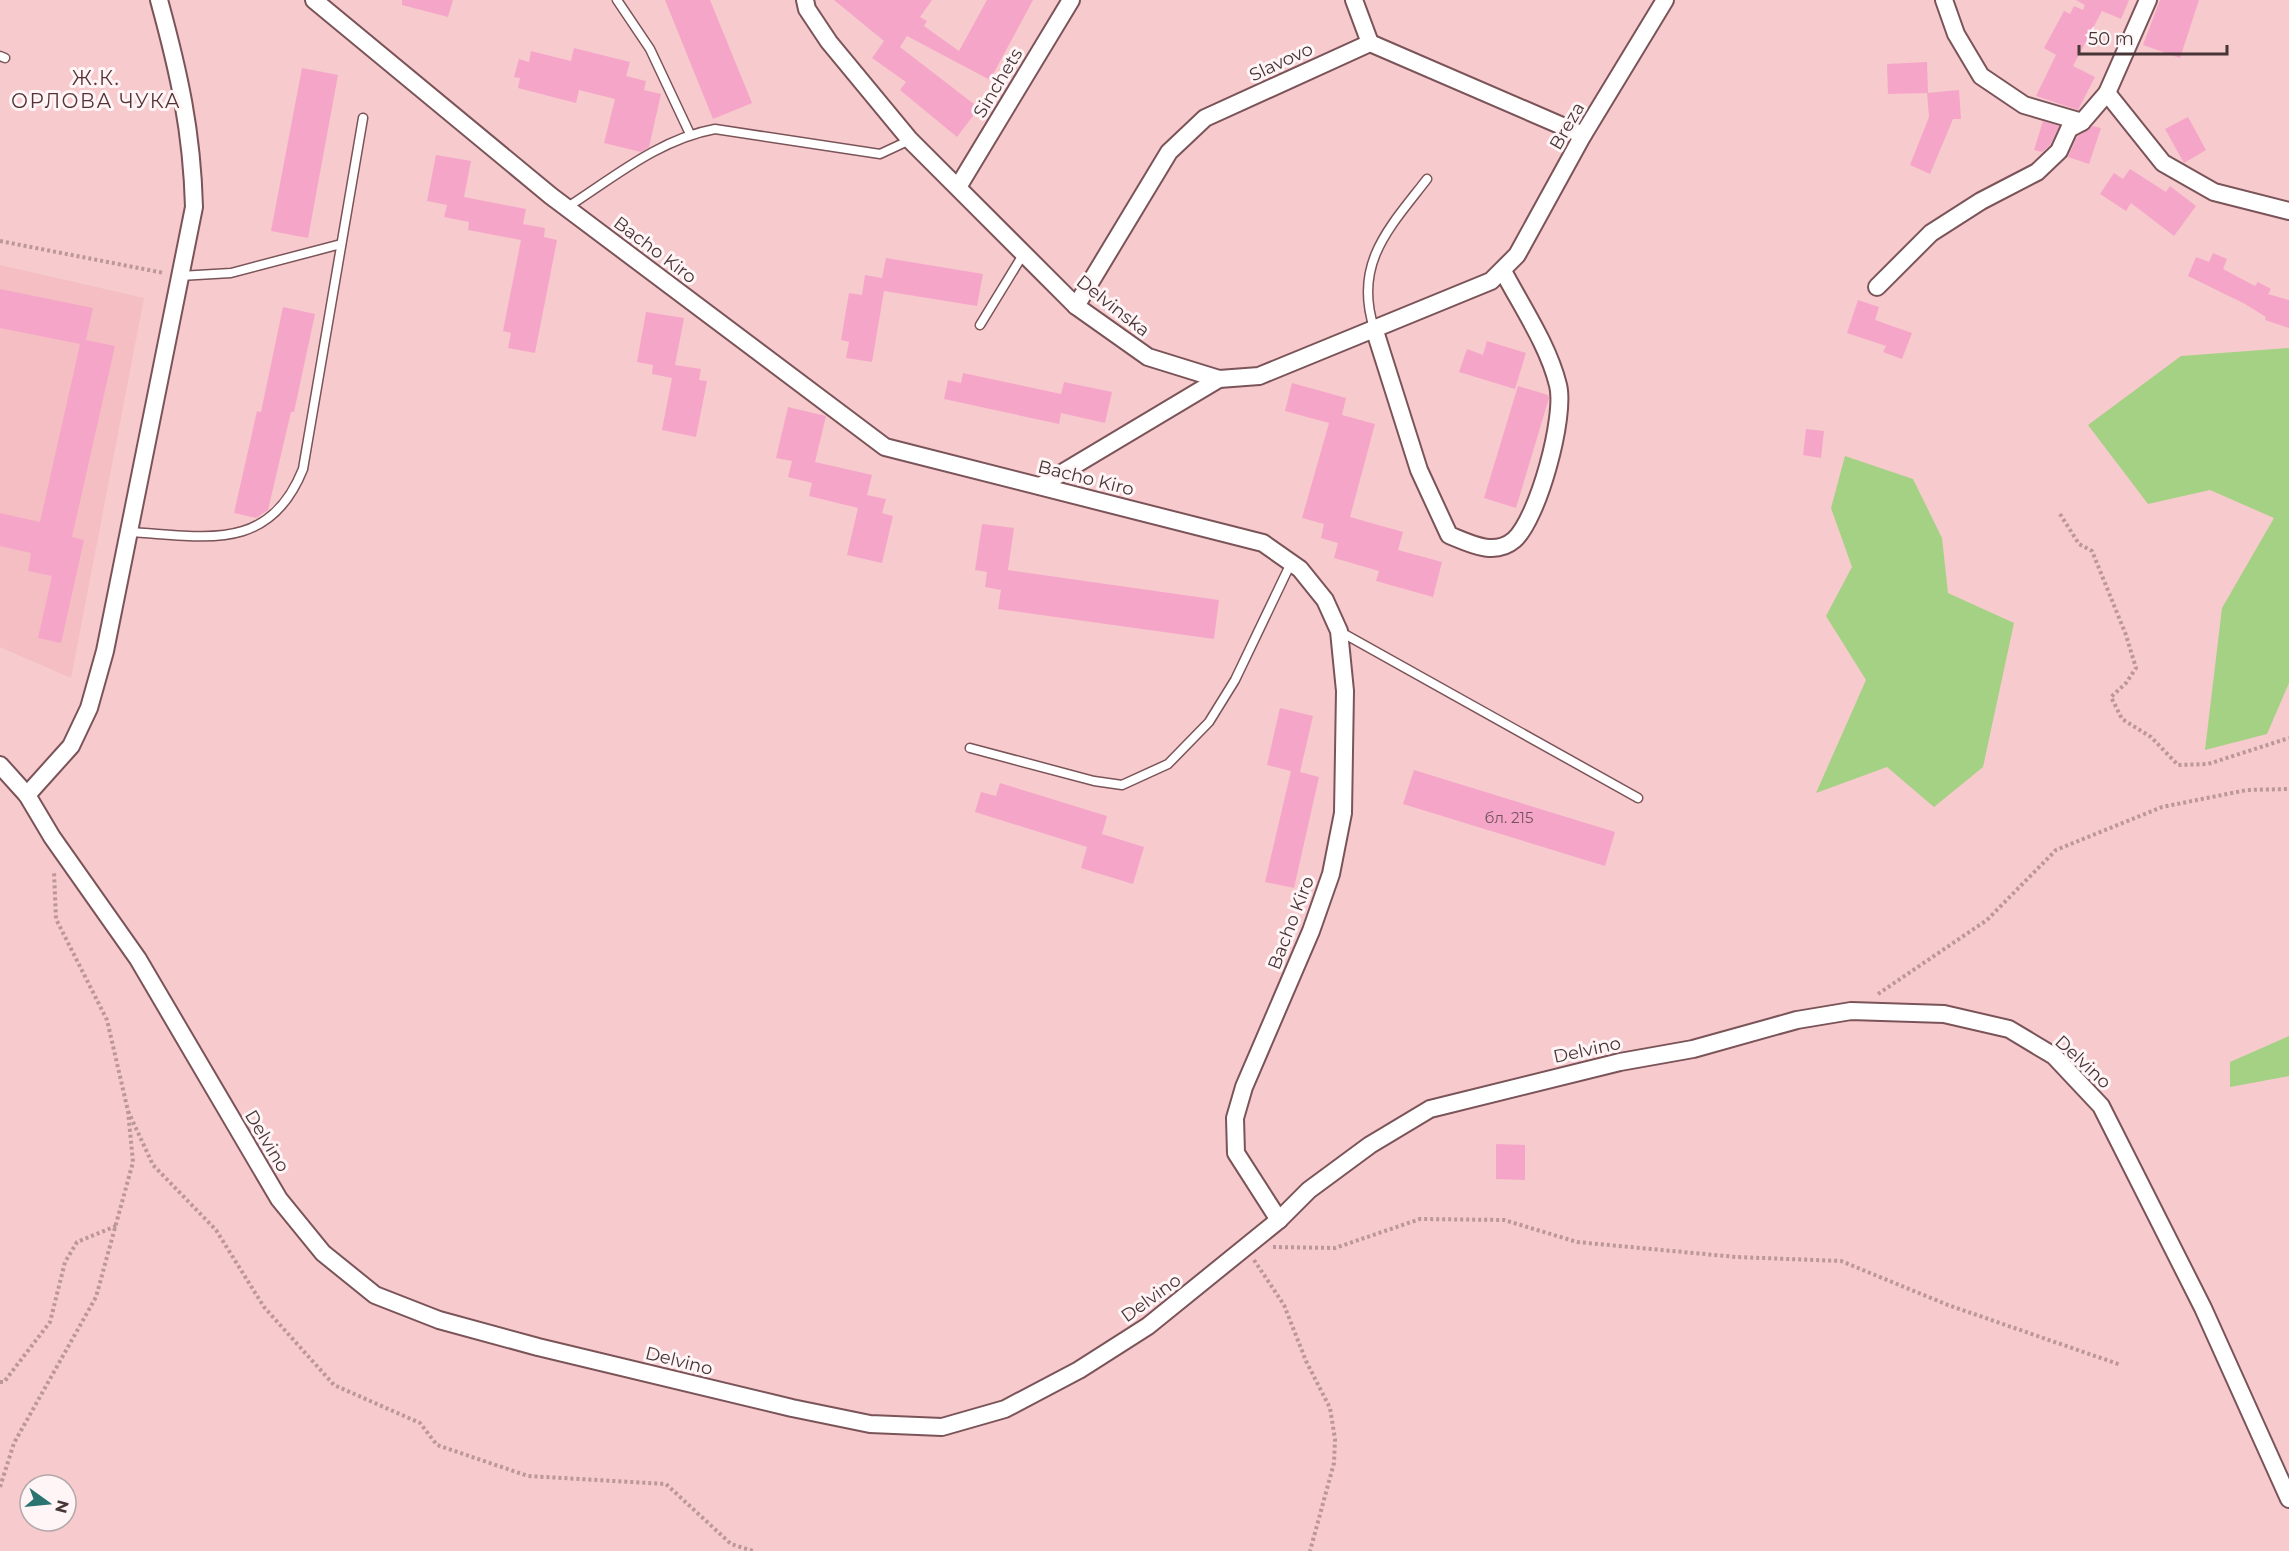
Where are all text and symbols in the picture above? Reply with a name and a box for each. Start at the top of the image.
scale bar [2079,18,2228,56]
text: 50 m [2088,28,2134,50]
street label: Slavovo [1246,38,1316,86]
street label: Sinchets [969,44,1027,122]
district label: Ж.К. ОРЛОВА ЧУКА [11,66,181,113]
street label: Breza [1545,98,1589,154]
street label: Bacho Kiro [609,212,701,288]
street label: Delvinska [1072,270,1154,342]
street label: Bacho Kiro [1036,455,1136,501]
house number: бл. 215 [1485,808,1533,827]
street label: Bacho Kiro [1263,873,1319,973]
street label: Delvino [2050,1031,2116,1093]
street label: Delvino [1551,1032,1623,1068]
street label: Delvino [240,1106,294,1176]
street label: Delvino [1117,1269,1185,1327]
street label: Delvino [643,1342,715,1380]
north arrow [18,1473,78,1533]
text: N [51,1498,73,1515]

